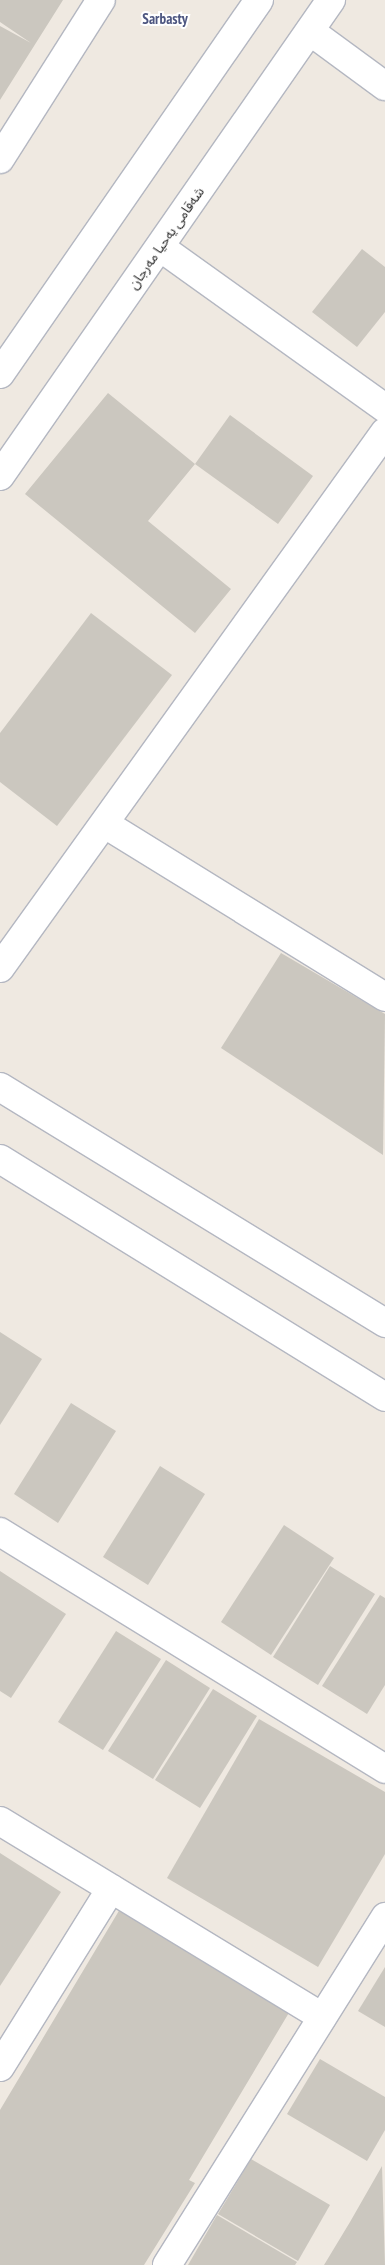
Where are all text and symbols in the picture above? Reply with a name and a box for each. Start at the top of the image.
district label: Sarbasty [142,10,188,28]
street label: شەقامی یەحیا مەرجان [124,184,208,292]

